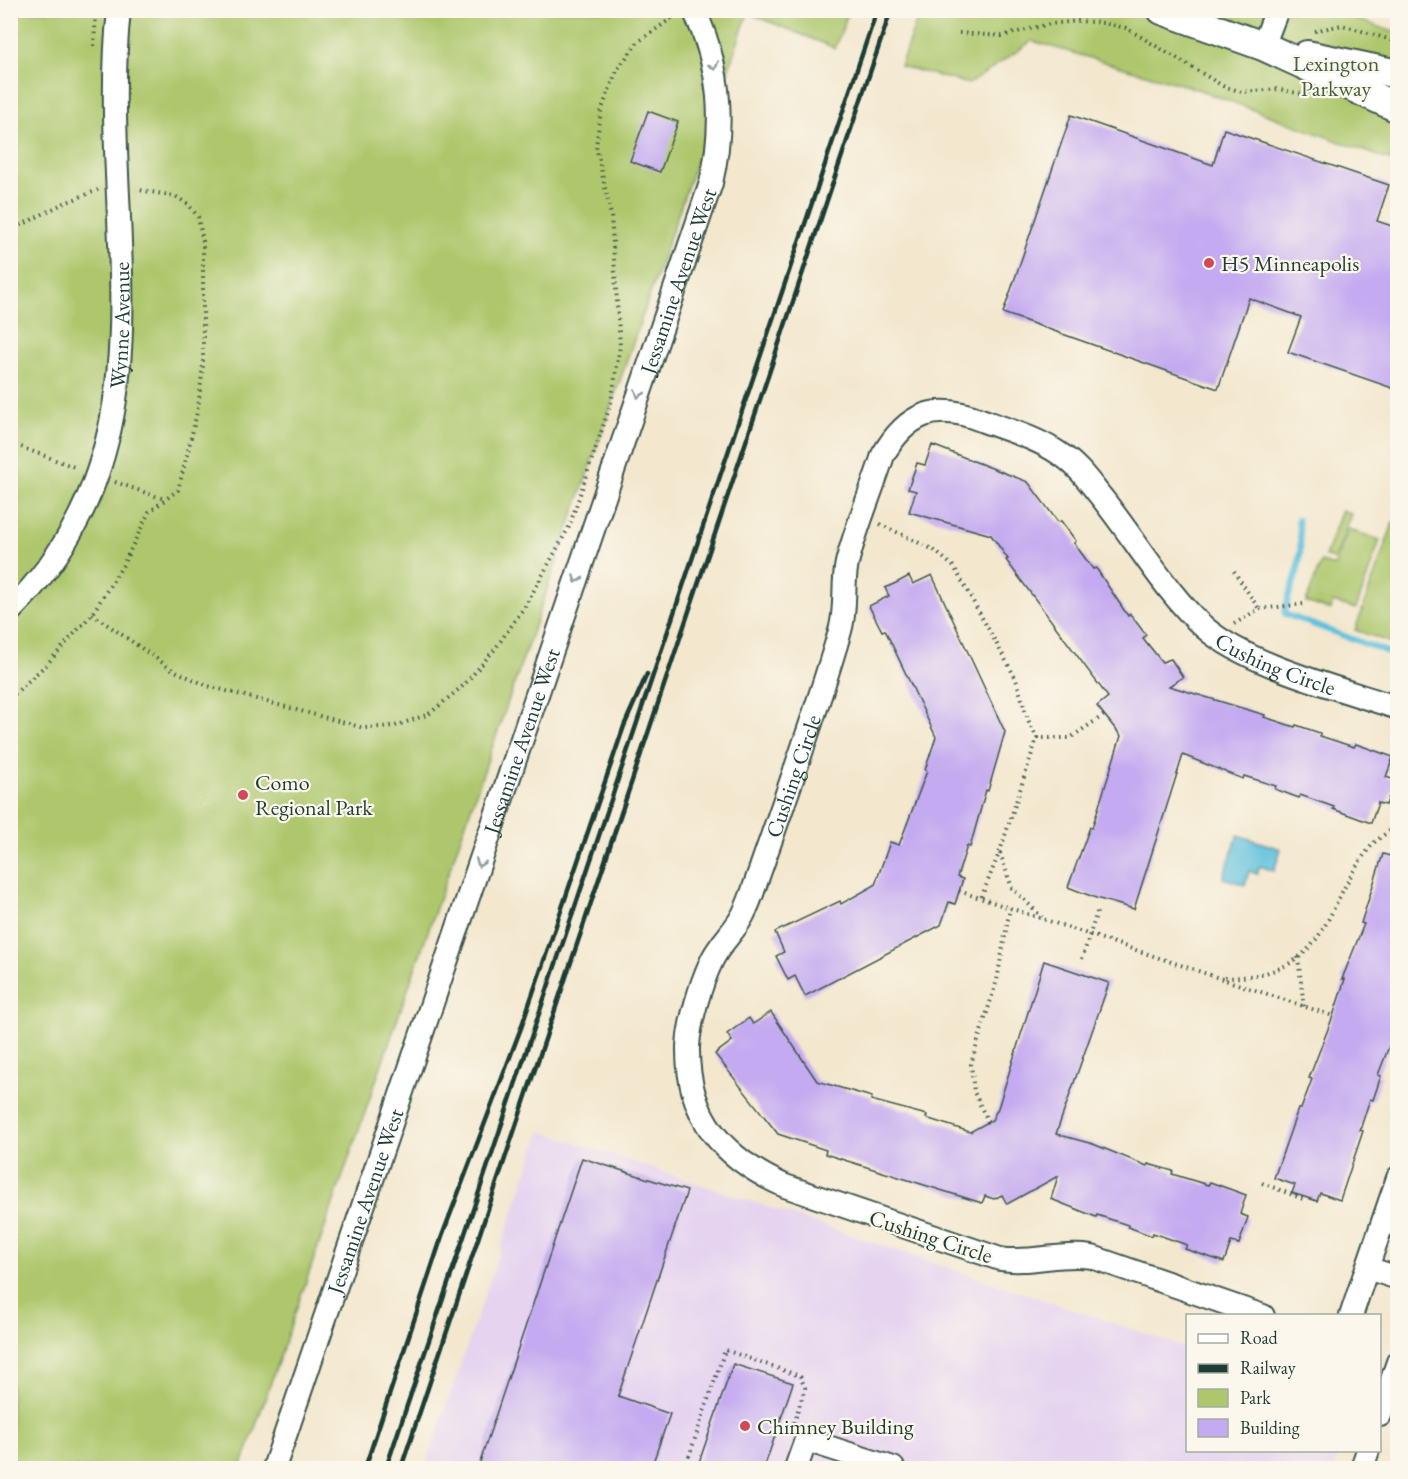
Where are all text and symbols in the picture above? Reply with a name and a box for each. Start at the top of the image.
park label: Lexington Parkway [1293,49,1380,103]
one-way arrow [707,60,719,71]
street label: Jessamine Avenue West [633,184,723,380]
place label: H5 Minneapolis [1221,249,1359,278]
marker: H5 Minneapolis [1202,256,1216,270]
street label: Wynne Avenue [103,261,136,390]
one-way arrow [634,388,647,399]
one-way arrow [571,573,584,584]
street label: Cushing Circle [1210,626,1340,702]
street label: Jessamine Avenue West [476,644,567,840]
street label: Cushing Circle [759,711,828,841]
place label: Como Regional Park [255,768,373,822]
marker: Como Regional Park [236,788,250,802]
one-way arrow [475,857,487,868]
street label: Jessamine Avenue West [320,1104,410,1300]
street label: Cushing Circle [866,1203,996,1270]
legend [1186,1314,1381,1452]
text: Road [1240,1326,1279,1349]
text: Railway [1240,1356,1296,1379]
text: Park [1240,1386,1271,1409]
place label: Chimney Building [757,1412,914,1441]
text: Building [1240,1416,1300,1439]
marker: Chimney Building [738,1419,752,1433]

